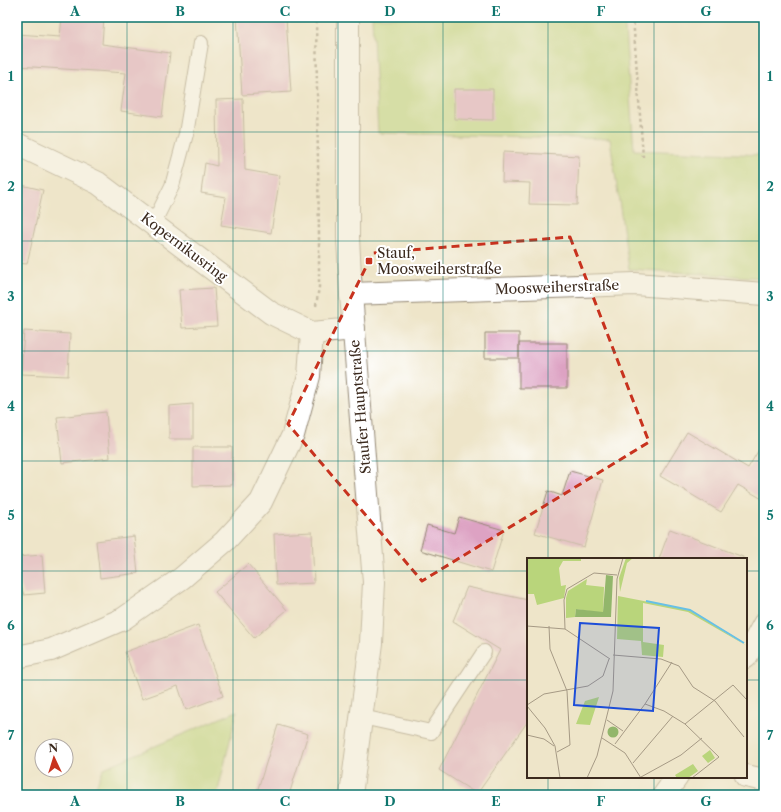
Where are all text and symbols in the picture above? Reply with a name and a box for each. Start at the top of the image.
text: A [69,3,81,19]
text: B [175,3,185,19]
text: C [280,3,290,19]
text: D [384,3,396,19]
text: E [491,3,501,19]
text: F [597,3,606,19]
text: G [700,3,712,19]
text: 1 [8,68,14,84]
text: 1 [767,68,773,84]
text: 2 [7,178,15,194]
text: 2 [766,178,774,194]
street label: Kopernikusring [137,209,231,286]
place label: Stauf, Moosweiherstraße [377,244,502,278]
marker: Stauf, Moosweiherstraße [364,256,374,266]
street label: Moosweiherstraße [494,276,620,298]
text: 3 [7,288,15,304]
text: 3 [766,288,774,304]
street label: Staufer Hauptstraße [345,339,375,475]
text: 4 [7,398,15,414]
text: 4 [766,398,774,414]
text: 5 [7,507,15,523]
text: 5 [766,507,774,523]
inset map [527,558,747,778]
text: 6 [7,617,15,633]
text: 6 [766,617,774,633]
text: 7 [8,727,15,743]
text: 7 [767,727,774,743]
north arrow [34,738,74,778]
text: N [48,741,59,755]
text: A [69,793,81,809]
text: B [175,793,185,809]
text: C [280,793,290,809]
text: D [384,793,396,809]
text: E [491,793,501,809]
text: F [597,793,606,809]
text: G [700,793,712,809]

